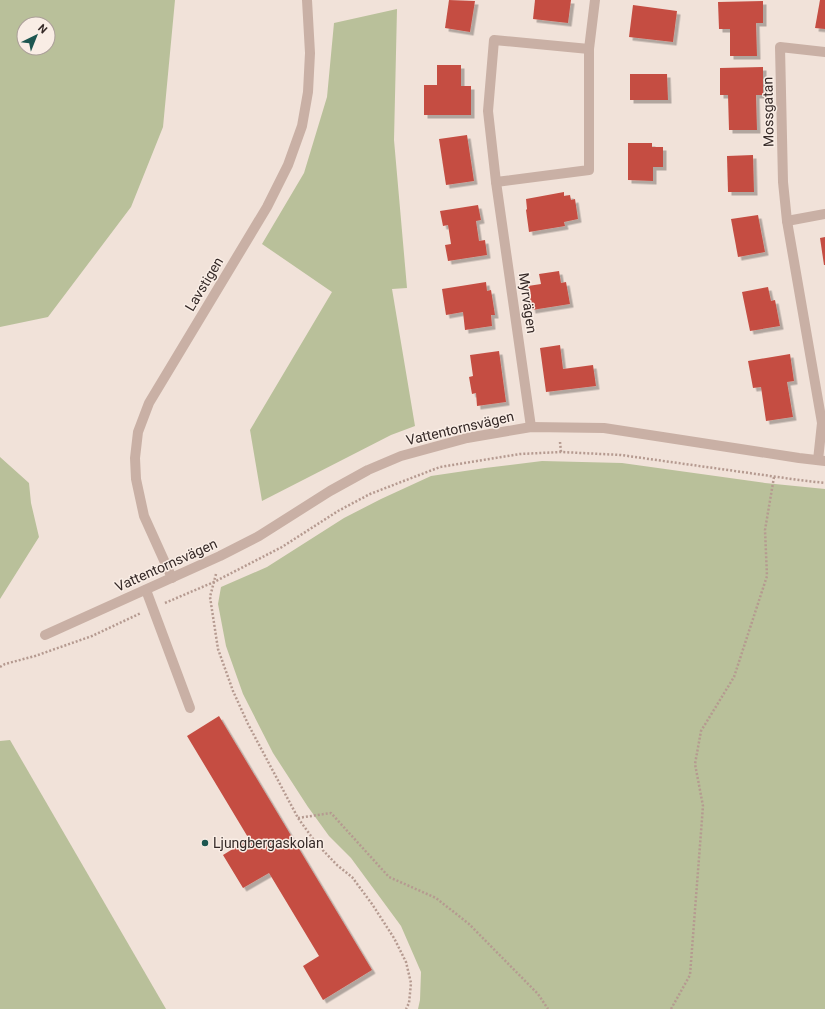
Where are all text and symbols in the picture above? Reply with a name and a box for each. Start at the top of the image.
north arrow [16,16,56,56]
text: N [35,22,50,37]
street label: Mossgatan [759,77,777,147]
street label: Lavstigen [182,254,226,314]
street label: Myrvägen [516,272,540,334]
street label: Vattentornsvägen [405,408,515,448]
street label: Vattentornsvägen [113,535,219,595]
place label: Ljungbergaskolan [213,835,324,851]
marker: Ljungbergaskolan [200,838,210,848]

